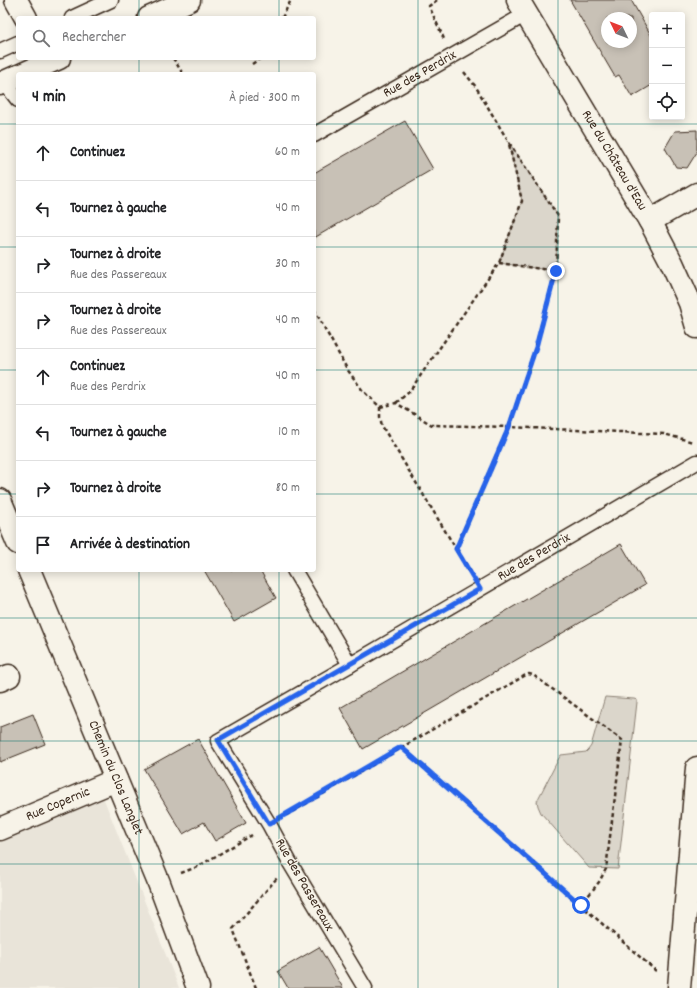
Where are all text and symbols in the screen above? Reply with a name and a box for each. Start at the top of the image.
north arrow [601,12,637,48]
map controls [649,12,685,120]
button: + [649,12,685,48]
search box [16,16,316,60]
icon: search [30,27,52,49]
text: Rechercher [62,27,126,49]
street label: Rue des Perdrix [380,46,460,103]
button: − [649,48,685,84]
button: locate [649,84,685,120]
text: 4 min [32,86,66,110]
text: À pied · 300 m [229,89,300,108]
street label: Rue du Château d'Eau [576,106,652,215]
icon: ahead [32,142,54,164]
text: Continuez [70,142,125,164]
text: 60 m [275,143,300,162]
icon: left [32,198,54,220]
text: Tournez à gauche [70,198,167,220]
text: 40 m [276,199,300,218]
text: Tournez à droite [70,244,161,266]
icon: right [32,254,54,276]
text: 30 m [275,255,300,274]
route end [547,262,565,280]
text: Rue des Passereaux [70,266,167,285]
text: Tournez à droite [70,300,161,322]
icon: right [32,310,54,332]
text: 40 m [276,311,300,330]
text: Rue des Passereaux [70,322,167,341]
text: Continuez [70,356,125,378]
icon: ahead [32,366,54,388]
text: 40 m [276,367,300,386]
text: Rue des Perdrix [70,378,145,397]
icon: left [32,422,54,444]
text: Tournez à gauche [70,422,167,444]
text: 10 m [278,423,300,442]
icon: right [32,478,54,500]
text: Tournez à droite [70,478,161,500]
text: 80 m [276,479,300,498]
street label: Rue des Perdrix [494,528,574,587]
icon: arrive [32,534,54,556]
text: Arrivée à destination [70,534,190,556]
street label: Chemin du Clos Langlet [83,717,148,838]
street label: Rue Copernic [23,782,94,827]
street label: Rue des Passereaux [269,835,339,935]
route start [572,896,590,914]

